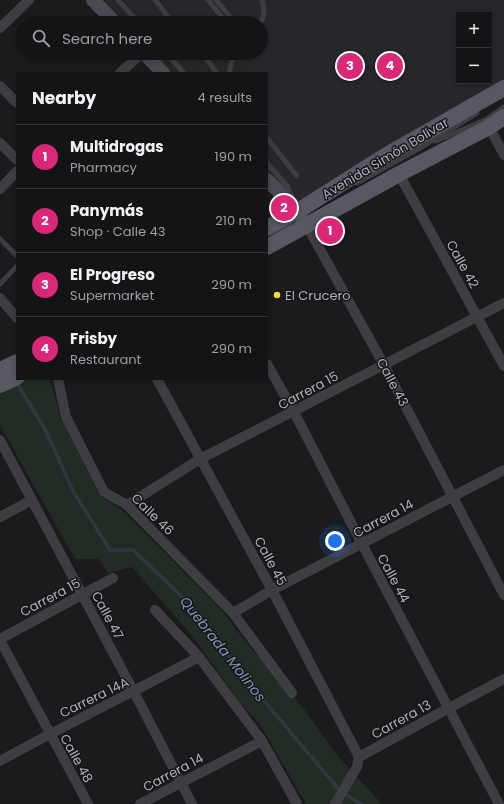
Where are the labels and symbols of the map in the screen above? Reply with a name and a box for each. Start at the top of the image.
pin: 3 [337,51,363,81]
pin: 4 [377,51,403,81]
street label: Avenida Simón Bolívar [318,113,452,204]
pin: 2 [271,193,297,223]
pin: 1 [317,216,343,246]
street label: Calle 42 [442,237,484,292]
place label: El Crucero [285,286,351,305]
marker: El Crucero [272,290,282,300]
street label: Calle 43 [372,355,413,410]
street label: Carrera 15 [275,367,342,414]
street label: Calle 46 [127,489,178,540]
street label: Carrera 14 [350,495,417,542]
your location [325,531,345,551]
street label: Calle 45 [250,533,291,589]
street label: Calle 44 [373,550,414,606]
street label: Carrera 15 [17,574,84,621]
street label: Calle 47 [87,588,128,643]
water label: Quebrada Molinos [175,592,271,706]
street label: Carrera 14A [56,672,132,722]
street label: Carrera 13 [368,695,434,744]
street label: Calle 48 [55,730,98,786]
street label: Carrera 14 [140,749,207,796]

